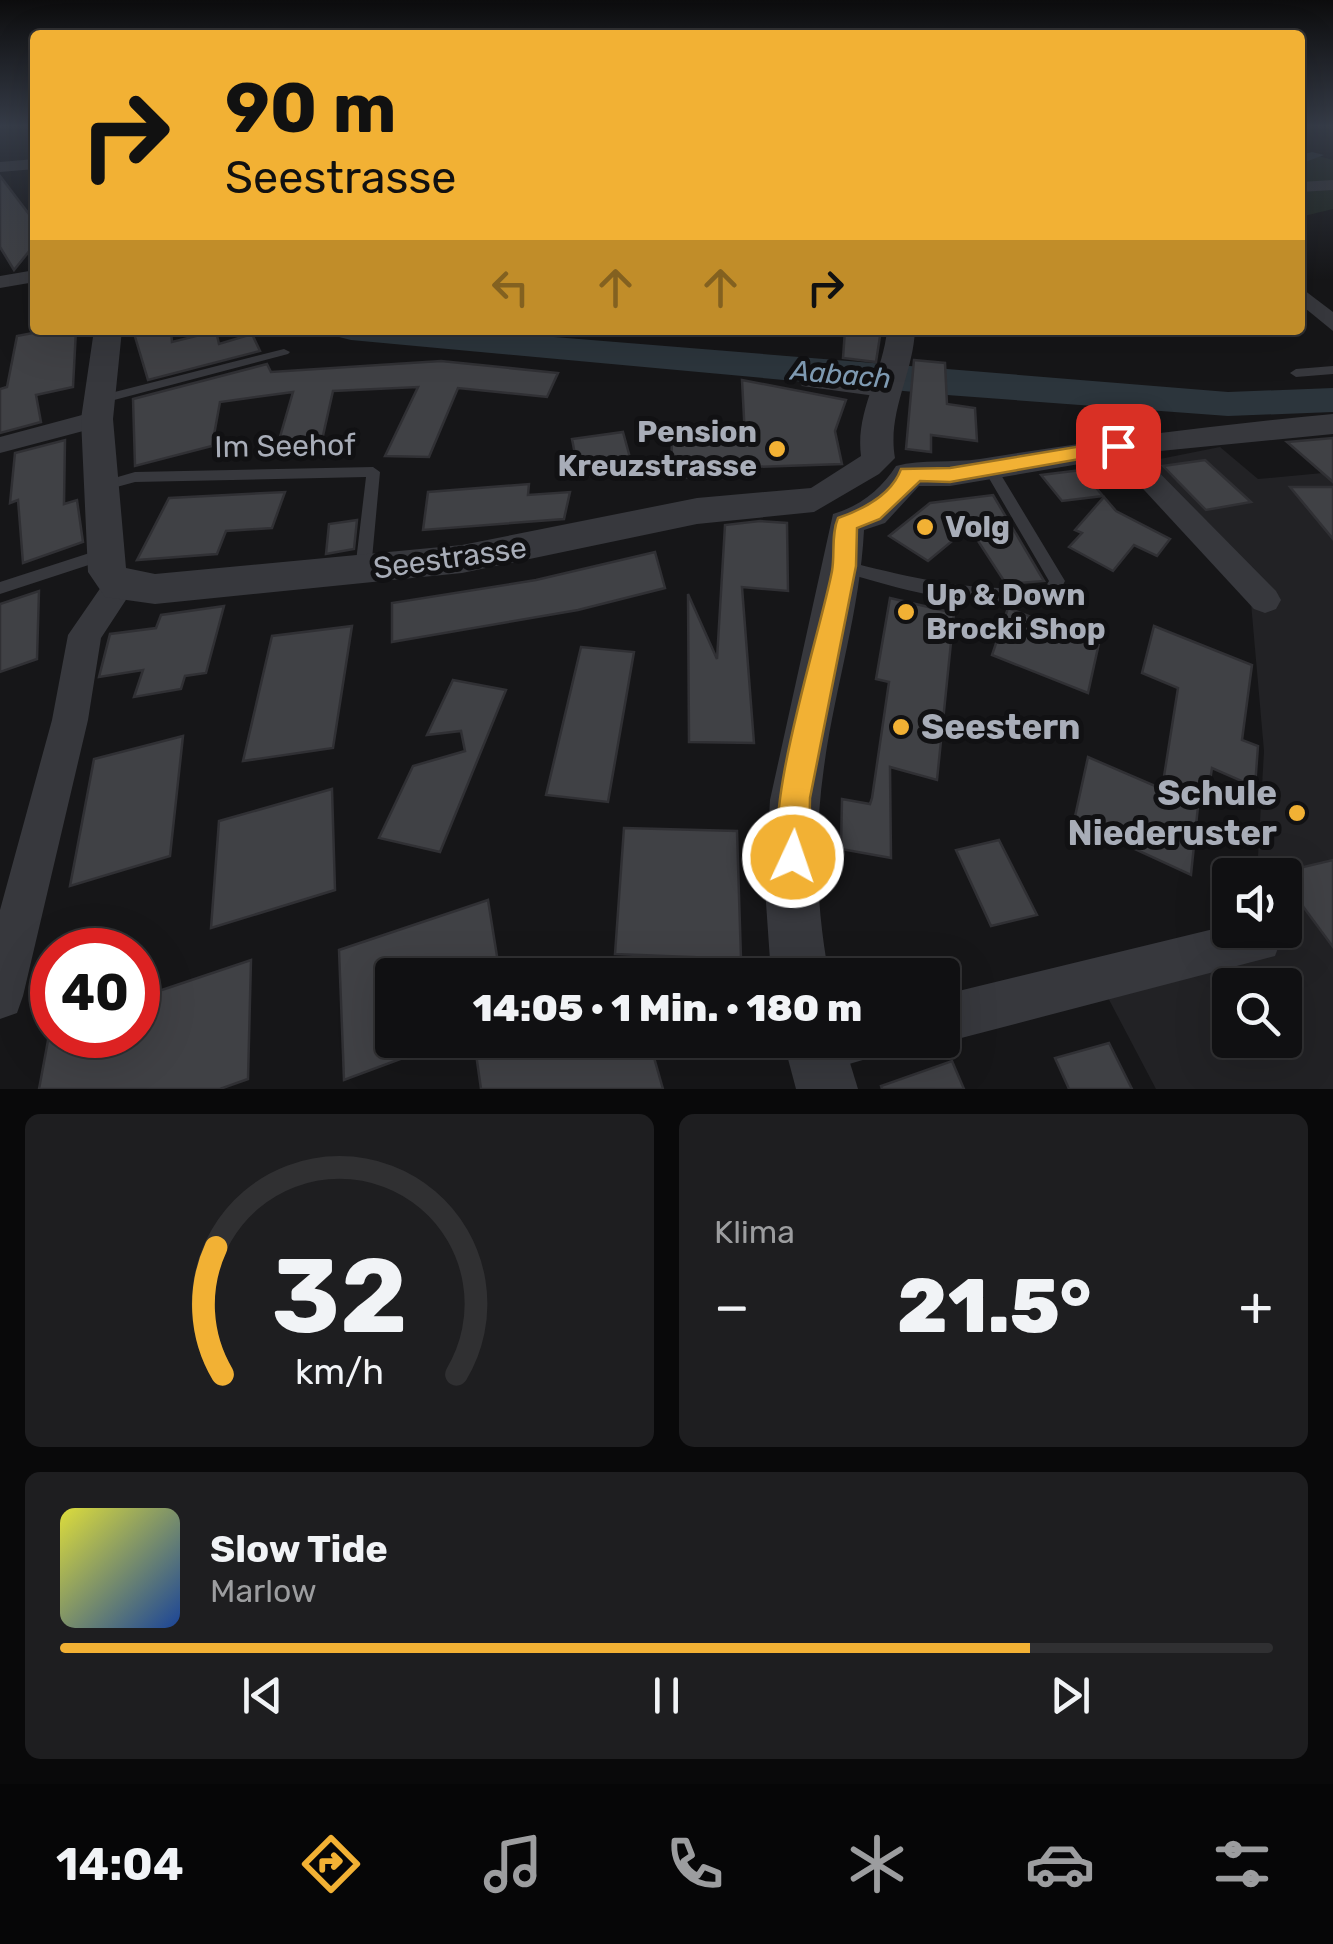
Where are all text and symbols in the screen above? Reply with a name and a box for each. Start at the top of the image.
text: 90 m [225,67,397,150]
icon: right [60,70,190,200]
text: Seestrasse [225,151,457,204]
icon: left [483,260,538,315]
icon: ahead [588,260,643,315]
icon: ahead [693,260,748,315]
icon: right [798,260,853,315]
water label: Aabach [787,353,893,395]
pin [1076,404,1161,489]
place label: Pension Kreuzstrasse [557,414,757,484]
icon: arrive [1091,419,1146,474]
street label: Im Seehof [214,427,356,465]
marker: Pension Kreuzstrasse [766,438,788,460]
place label: Volg [945,509,1010,545]
marker: Volg [914,516,936,538]
street label: Seestrasse [371,529,529,587]
place label: Up & Down Brocki Shop [926,577,1106,647]
marker: Up & Down Brocki Shop [895,601,917,623]
place label: Seestern [921,706,1081,748]
marker: Seestern [890,716,912,738]
place label: Schule Niederuster [1068,772,1277,854]
marker: Schule Niederuster [1286,802,1308,824]
position arrow [741,805,845,909]
map controls [1212,858,1302,1058]
button: sound [1212,858,1302,948]
speed limit sign: 40 [30,928,160,1058]
button: search [1212,968,1302,1058]
text: 14:05 · 1 Min. · 180 m [473,985,862,1031]
text: Klima [714,1213,795,1251]
text: 32 [271,1235,408,1358]
text: 21.5° [897,1262,1091,1351]
text: − [714,1274,750,1339]
text: + [1239,1274,1273,1339]
text: km/h [295,1351,384,1393]
text: Slow Tide [210,1526,388,1572]
text: Marlow [210,1572,317,1610]
icon: previous [235,1668,290,1723]
icon: pause [639,1668,694,1723]
icon: next [1043,1668,1098,1723]
icon: directions [296,1829,366,1899]
icon: music [478,1829,548,1899]
icon: phone [660,1829,730,1899]
icon: climate [842,1829,912,1899]
icon: car [1025,1829,1095,1899]
icon: filters [1207,1829,1277,1899]
text: 14:04 [56,1838,184,1891]

